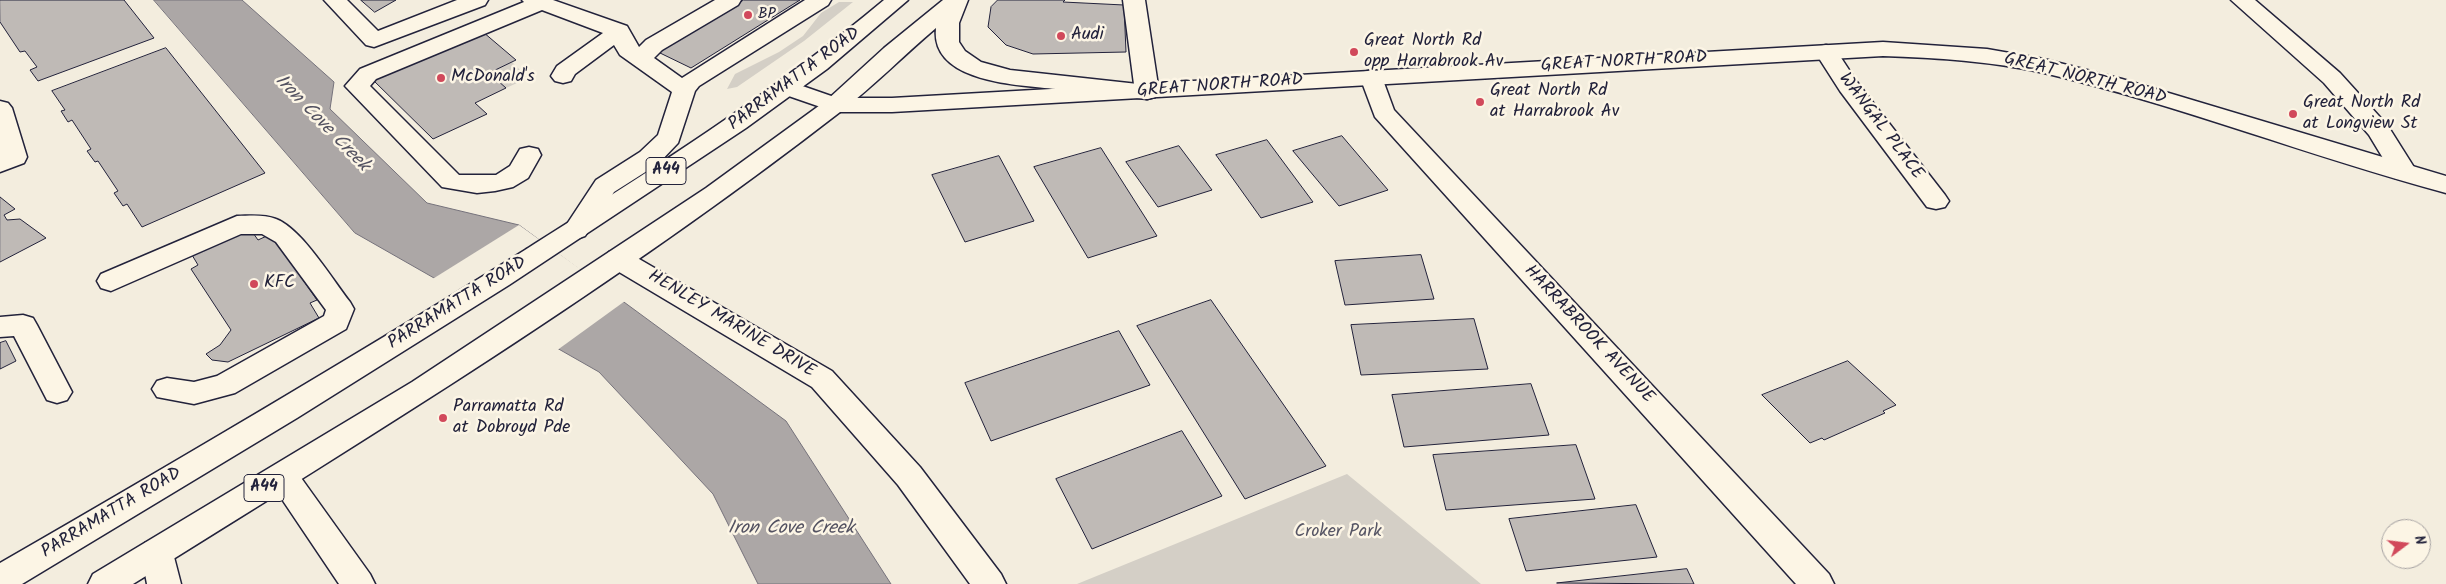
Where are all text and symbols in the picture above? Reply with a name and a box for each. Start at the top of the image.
place label: BP [758,6,776,24]
marker: BP [742,9,754,21]
street label: PARRAMATTA ROAD [725,23,865,137]
place label: Audi [1071,25,1104,47]
marker: Audi [1055,30,1067,42]
place label: Great North Rd opp Harrabrook Av [1364,31,1503,74]
marker: Great North Rd opp Harrabrook Av [1348,46,1360,58]
street label: GREAT NORTH ROAD [1540,48,1708,78]
street label: GREAT NORTH ROAD [2002,49,2168,111]
place label: McDonald's [451,67,535,89]
street label: WANGAL PLACE [1833,69,1927,185]
street label: GREAT NORTH ROAD [1136,70,1304,104]
water label: Iron Cove Creek [269,71,373,177]
marker: McDonald's [435,72,447,84]
place label: Great North Rd at Harrabrook Av [1490,81,1619,124]
place label: Great North Rd at Longview St [2303,93,2420,136]
marker: Great North Rd at Harrabrook Av [1474,96,1486,108]
marker: Great North Rd at Longview St [2287,108,2299,120]
road number: A44 [646,158,686,185]
street label: PARRAMATTA ROAD [385,253,531,355]
street label: HARRABROOK AVENUE [1518,261,1658,409]
street label: HENLEY MARINE DRIVE [643,266,819,384]
place label: KFC [264,273,295,295]
marker: KFC [248,278,260,290]
place label: Parramatta Rd at Dobroyd Pde [453,397,570,439]
marker: Parramatta Rd at Dobroyd Pde [437,412,449,424]
street label: PARRAMATTA ROAD [38,464,186,564]
road number: A44 [244,474,284,502]
water label: Iron Cove Creek [728,519,854,541]
north arrow [2381,519,2431,569]
park label: Croker Park [1294,522,1382,544]
text: N [2408,533,2431,547]

